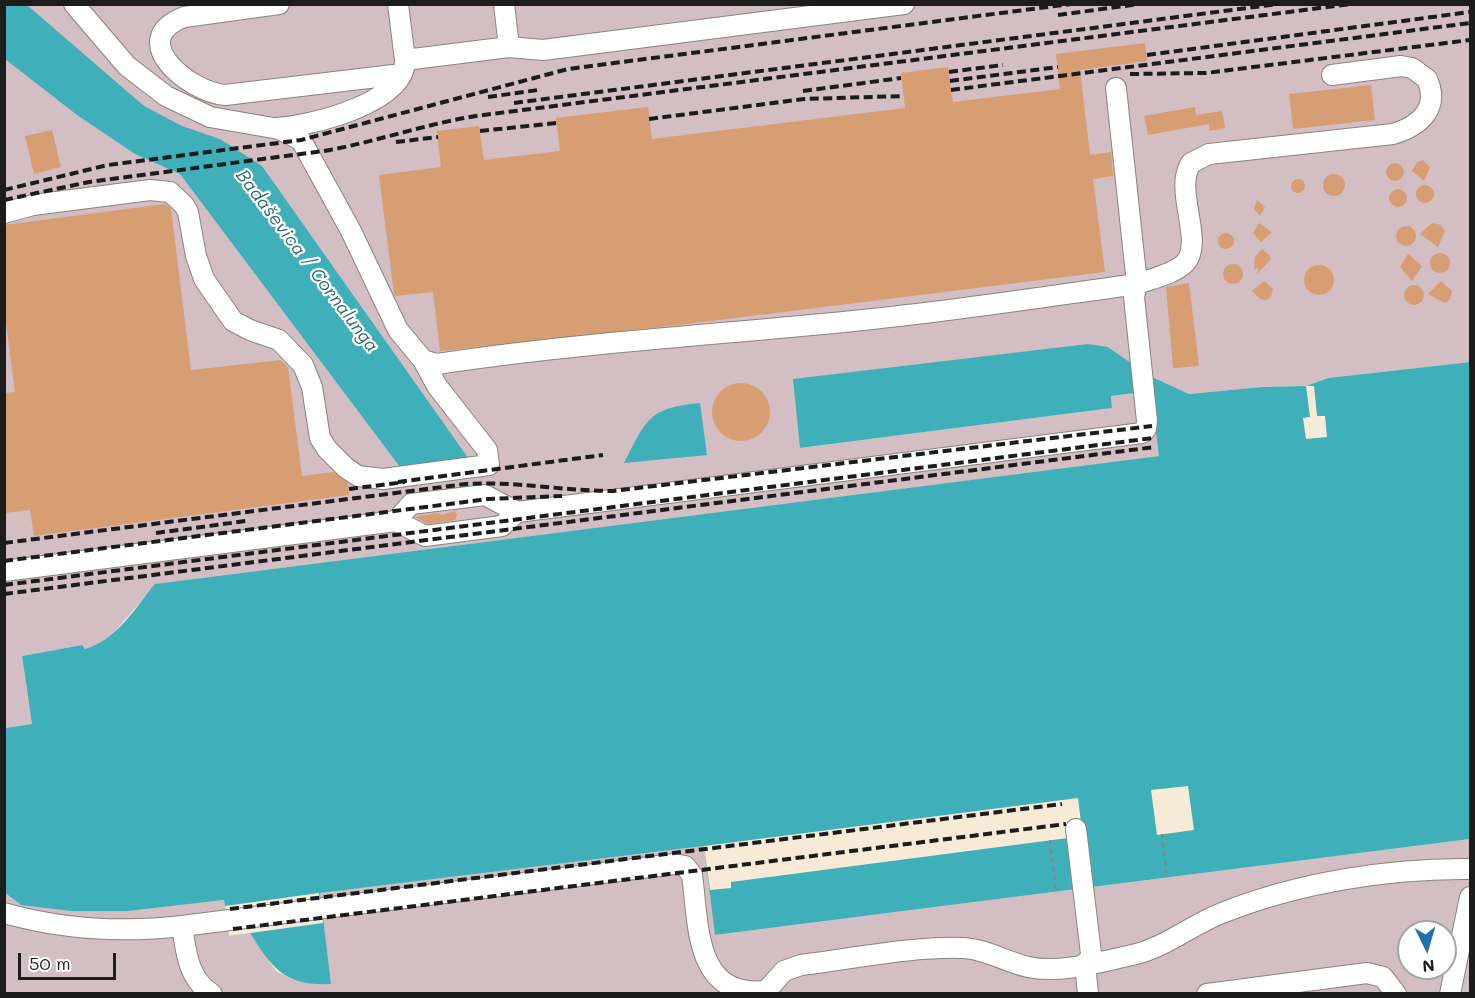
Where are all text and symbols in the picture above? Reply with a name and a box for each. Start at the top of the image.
water label: Badaševica / Cornalunga [231,166,383,356]
north arrow [1397,920,1457,980]
scale bar [21,941,118,979]
text: 50 m [29,951,71,975]
text: N [1421,955,1435,977]

